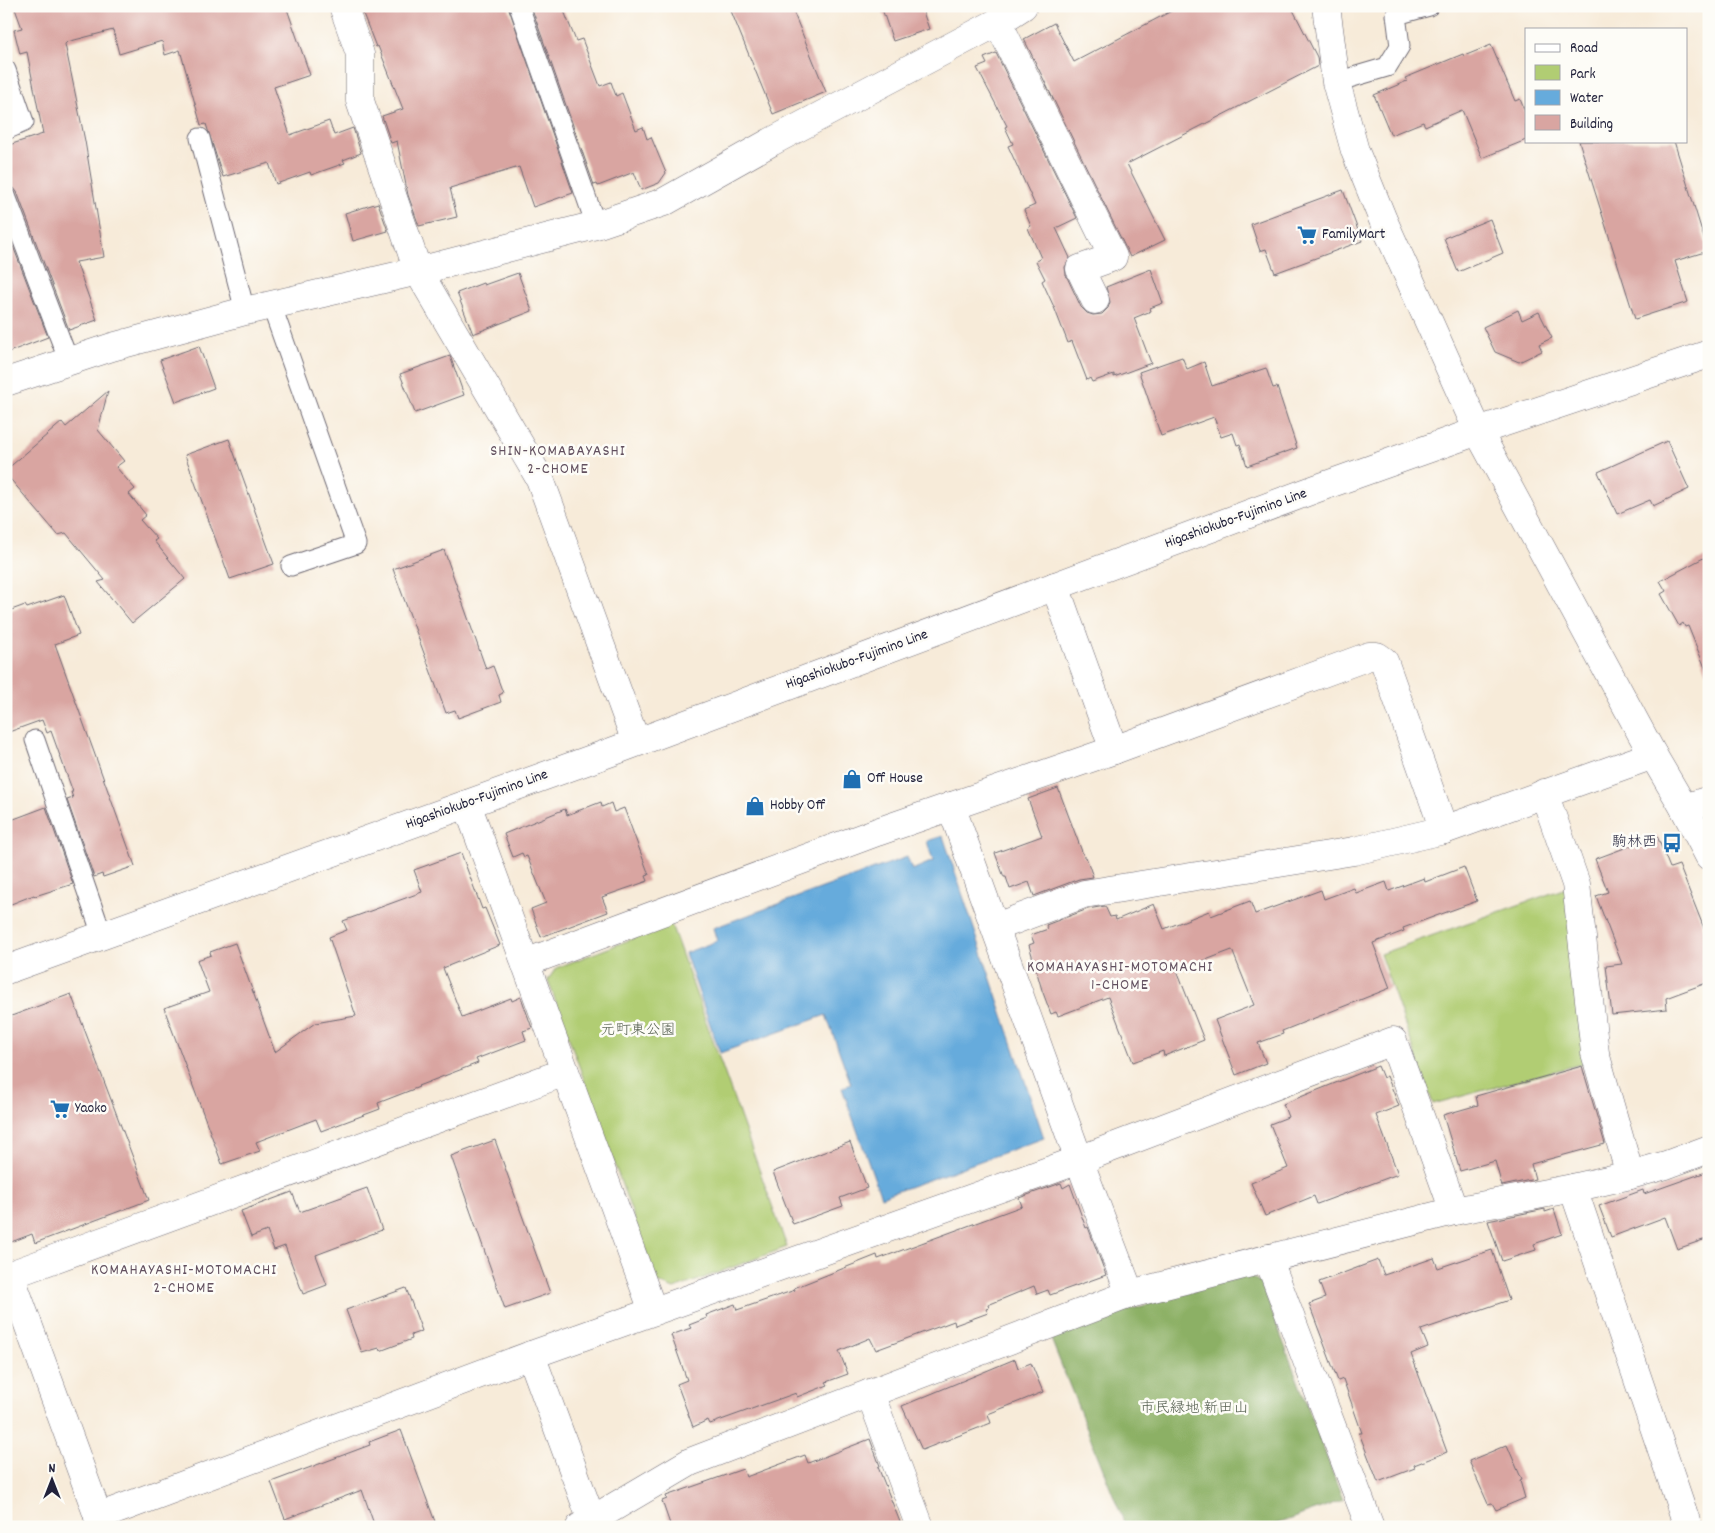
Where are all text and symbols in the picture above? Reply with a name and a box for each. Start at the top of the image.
legend [1525,28,1688,142]
text: Road [1570,38,1598,60]
text: Park [1570,64,1596,86]
text: Water [1570,88,1604,110]
text: Building [1570,114,1613,136]
supermarket icon: FamilyMart [1296,224,1318,246]
place label: FamilyMart [1322,224,1386,246]
district label: SHIN-KOMABAYASHI 2-CHOME [490,440,626,481]
street label: Higashiokubo-Fujimino Line [1162,483,1311,555]
street label: Higashiokubo-Fujimino Line [783,624,932,696]
street label: Higashiokubo-Fujimino Line [403,764,552,836]
shop icon: Off House [841,768,863,790]
place label: Off House [867,768,923,790]
shop icon: Hobby Off [744,795,766,817]
place label: Hobby Off [770,795,826,817]
place label: 駒林西 [1612,832,1657,854]
bus stop icon: 駒林西 [1661,832,1683,854]
district label: KOMAHAYASHI-MOTOMACHI 1-CHOME [1027,956,1213,997]
park label: 元町東公園 [600,1020,676,1042]
supermarket icon: Yaoko [49,1098,71,1120]
place label: Yaoko [75,1098,107,1120]
district label: KOMAHAYASHI-MOTOMACHI 2-CHOME [91,1259,277,1300]
park label: 市民緑地 新田山 [1140,1398,1248,1420]
north arrow [28,1456,78,1506]
text: N [49,1459,56,1479]

